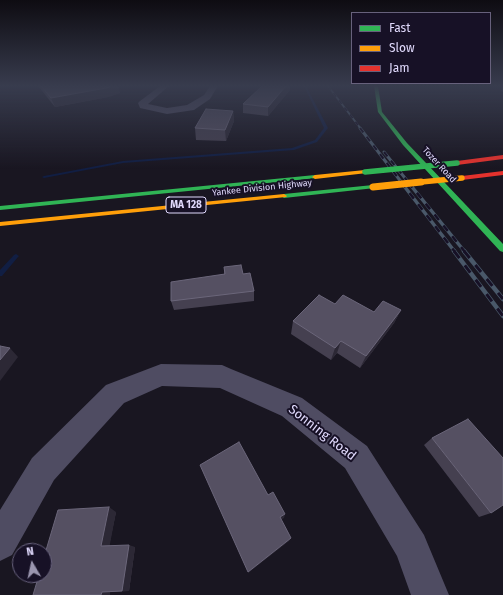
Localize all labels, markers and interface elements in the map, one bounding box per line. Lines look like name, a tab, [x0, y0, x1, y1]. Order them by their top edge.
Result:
legend	[351, 12, 491, 84]
text: Fast	[389, 21, 411, 35]
text: Slow	[389, 41, 415, 55]
text: Jam	[389, 61, 409, 75]
street label: Tozer Road	[420, 145, 458, 185]
street label: Yankee Division Highway	[212, 177, 312, 199]
road number: MA 128	[166, 197, 206, 213]
street label: Sonning Road	[285, 402, 359, 464]
north arrow	[12, 543, 52, 583]
text: N	[26, 545, 35, 559]

